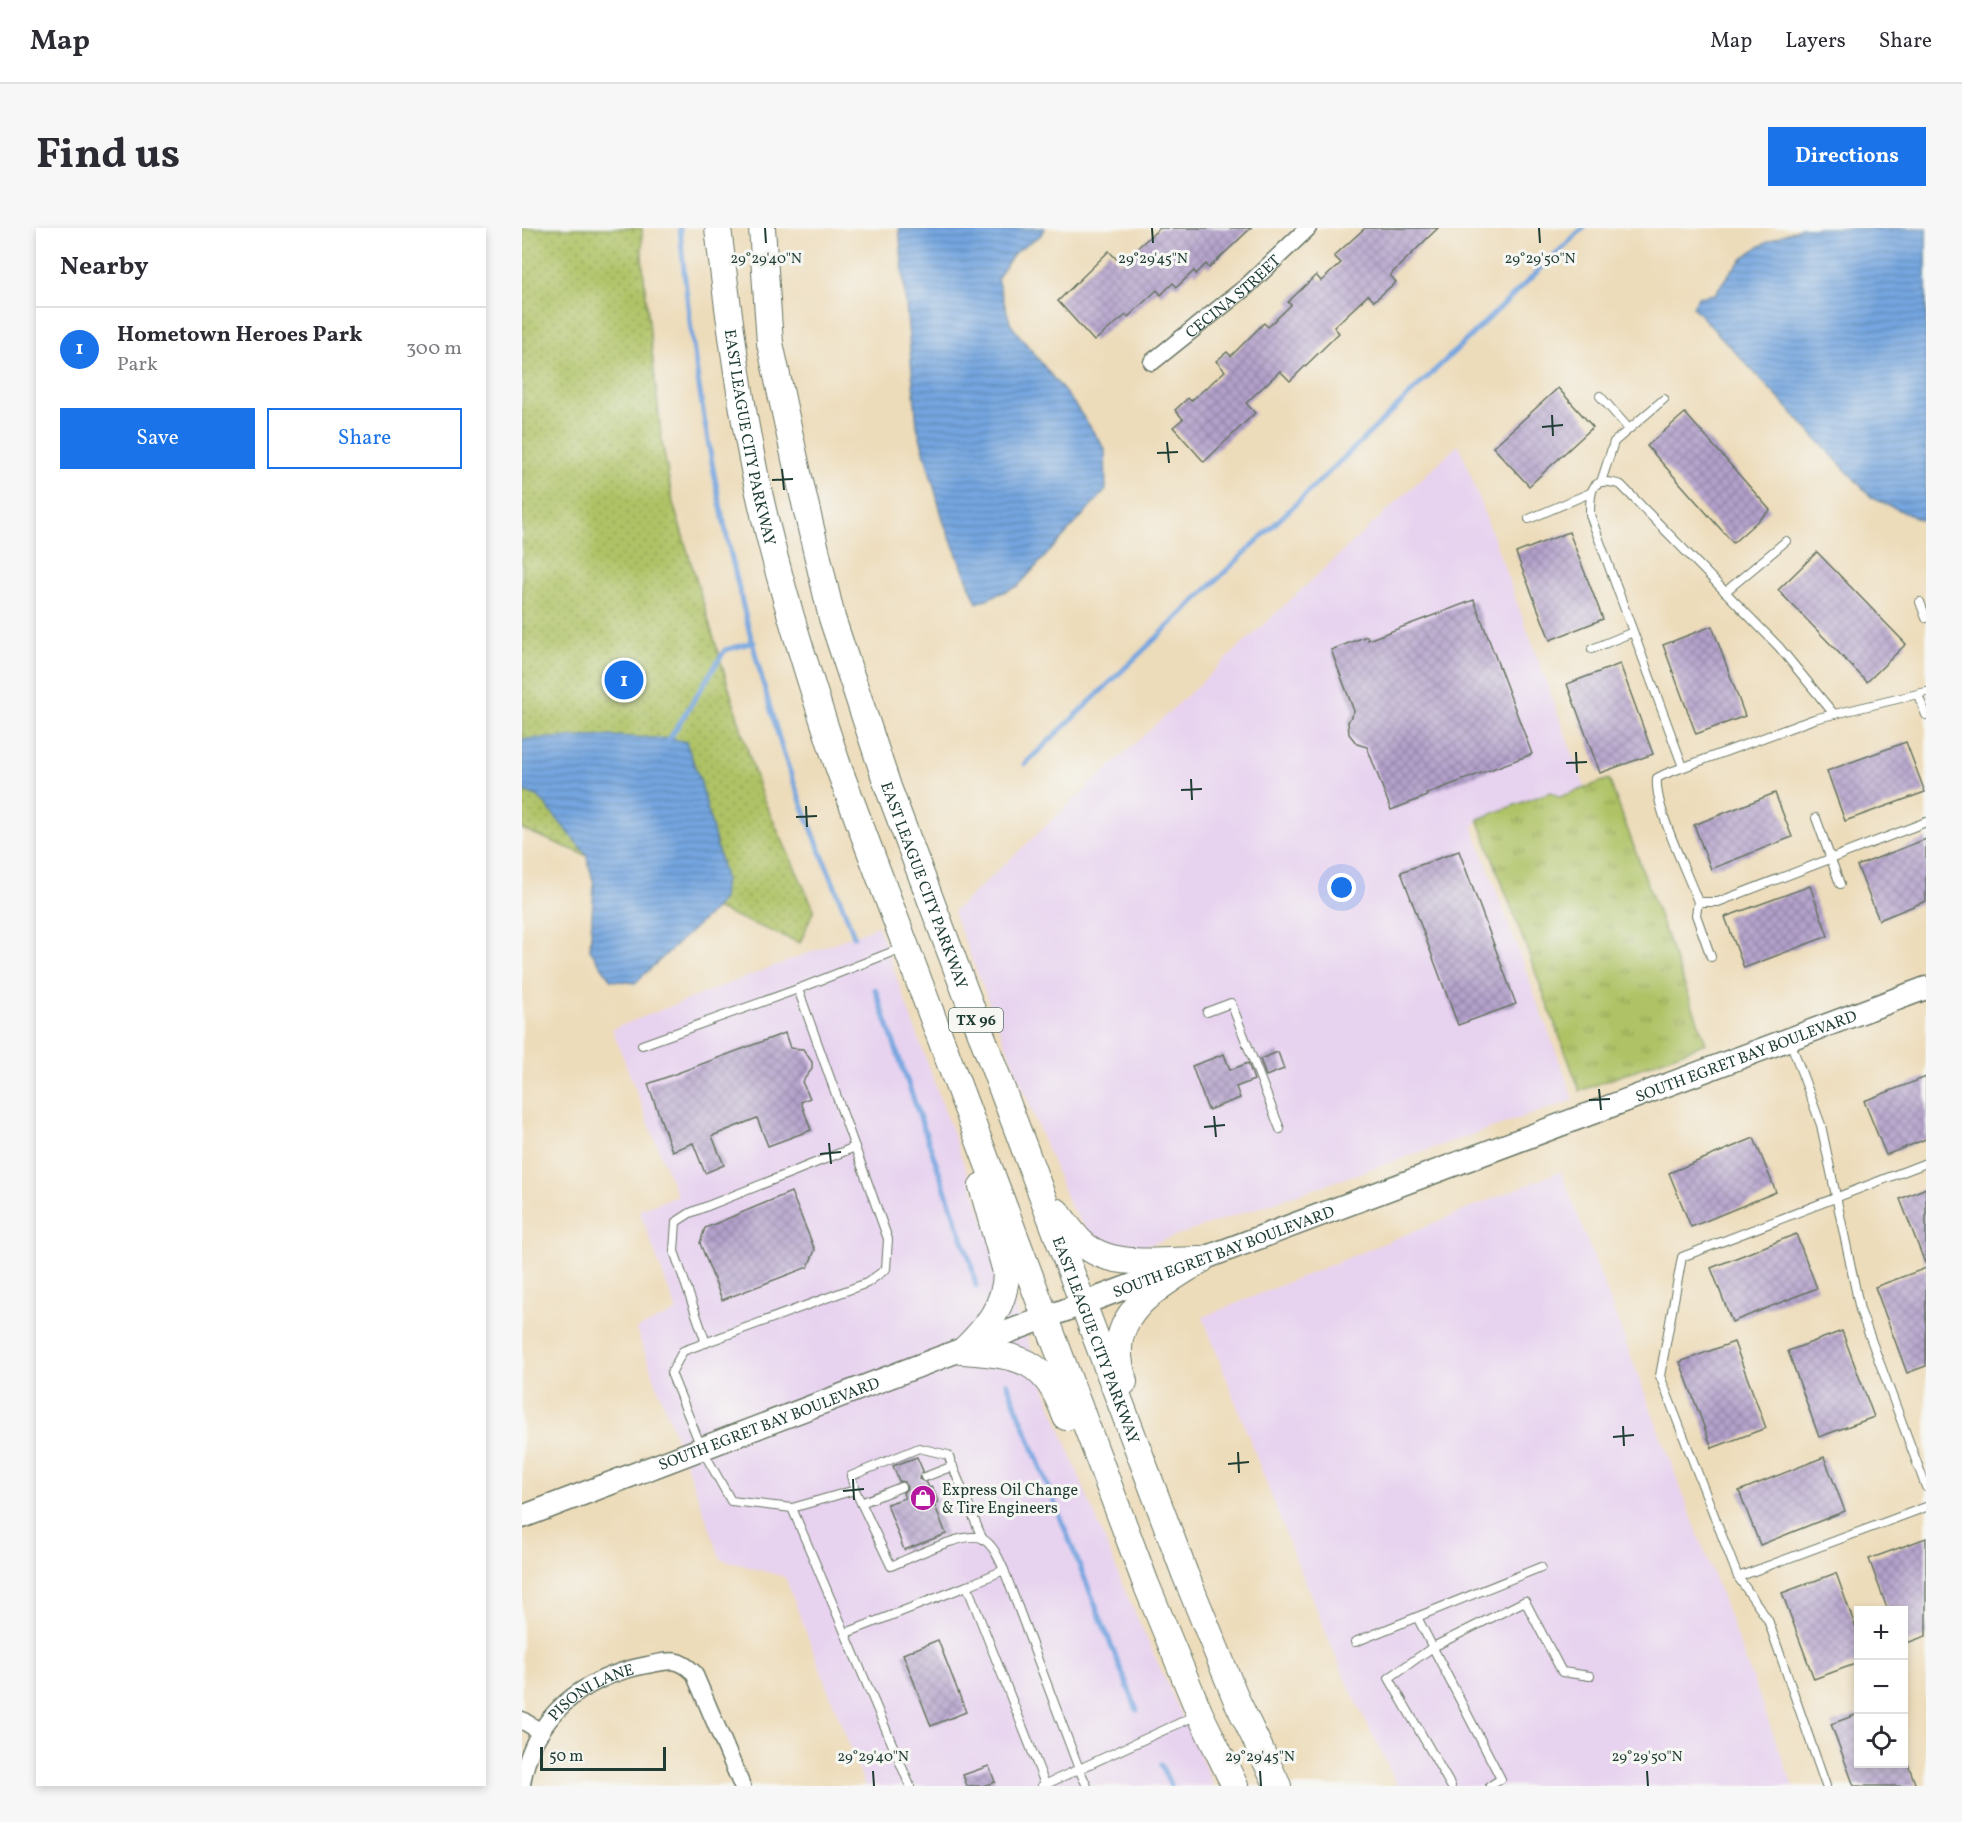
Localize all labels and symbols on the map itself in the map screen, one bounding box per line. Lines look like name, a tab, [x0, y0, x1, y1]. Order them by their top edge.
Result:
text: 29°29'40"N	[730, 249, 802, 270]
text: 29°29'45"N	[1118, 249, 1188, 270]
text: 29°29'50"N	[1504, 249, 1576, 270]
street label: CECINA STREET	[1181, 251, 1286, 344]
street label: EAST LEAGUE CITY PARKWAY	[718, 328, 780, 548]
pin: 1	[604, 658, 644, 702]
street label: EAST LEAGUE CITY PARKWAY	[874, 779, 972, 992]
your location	[1327, 873, 1356, 902]
street label: SOUTH EGRET BAY BOULEVARD	[1633, 1006, 1861, 1109]
road number: TX 96	[949, 1008, 1003, 1032]
street label: SOUTH EGRET BAY BOULEVARD	[1110, 1201, 1338, 1304]
street label: EAST LEAGUE CITY PARKWAY	[1046, 1234, 1144, 1447]
street label: SOUTH EGRET BAY BOULEVARD	[656, 1373, 883, 1477]
place label: Express Oil Change & Tire Engineers	[942, 1480, 1078, 1520]
shop icon: Express Oil Change & Tire Engineers	[908, 1483, 938, 1513]
street label: PISONI LANE	[544, 1659, 637, 1726]
scale bar	[540, 1744, 666, 1772]
text: 29°29'40"N	[837, 1747, 909, 1768]
text: 29°29'45"N	[1225, 1747, 1295, 1768]
text: 29°29'50"N	[1611, 1747, 1683, 1768]

